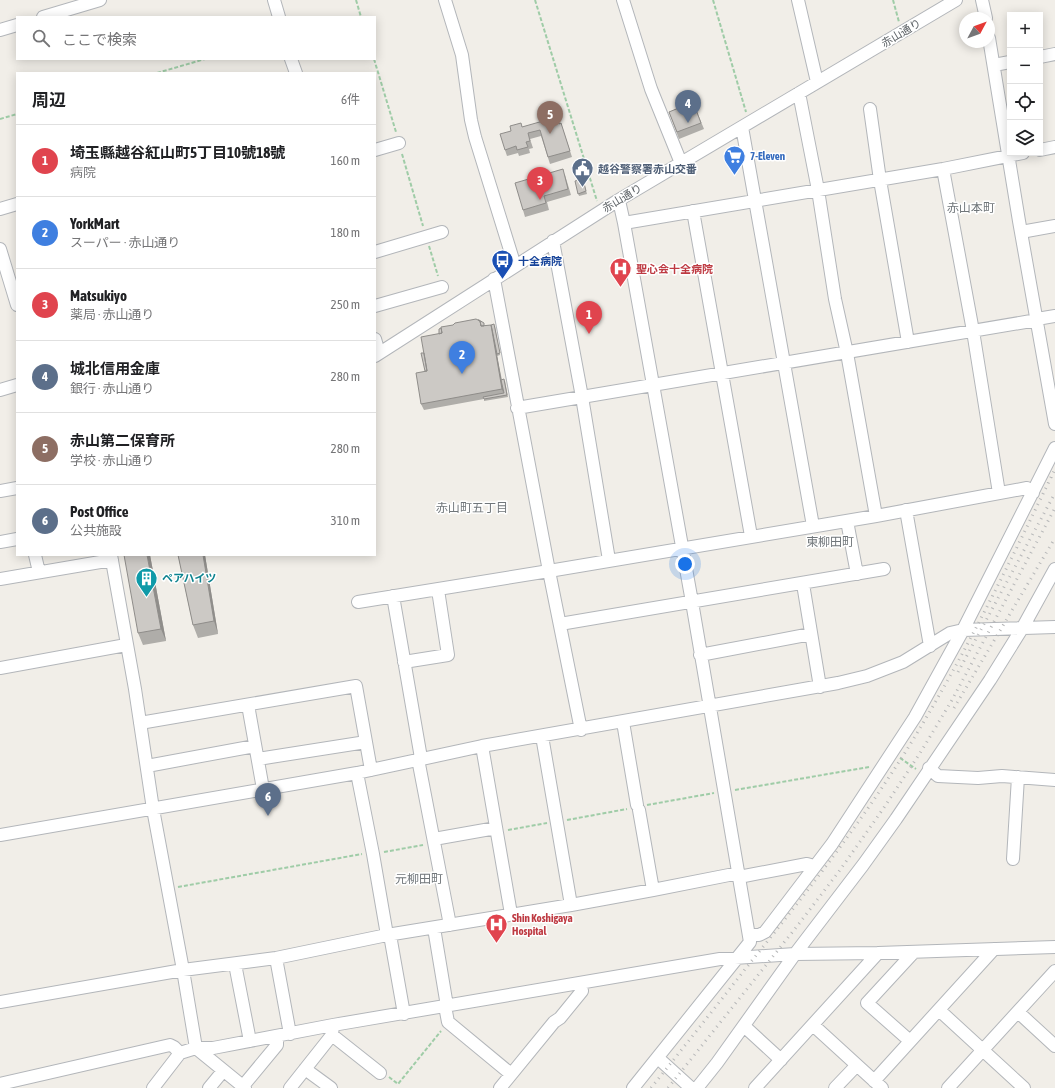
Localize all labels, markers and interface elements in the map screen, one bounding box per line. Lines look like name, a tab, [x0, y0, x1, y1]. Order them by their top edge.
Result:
north arrow	[959, 12, 995, 48]
map controls	[1007, 12, 1043, 156]
button: +	[1007, 12, 1043, 48]
search box	[16, 16, 376, 60]
street label: 赤山通り	[879, 17, 923, 49]
icon: search	[30, 27, 52, 49]
text: ここで検索	[62, 31, 137, 48]
button: −	[1007, 48, 1043, 84]
button: locate	[1007, 84, 1043, 120]
text: 周辺	[32, 90, 66, 110]
pin: 4	[675, 90, 701, 123]
text: 6件	[341, 92, 360, 107]
pin: 5	[537, 101, 563, 134]
button: layers	[1007, 120, 1043, 156]
supermarket icon: 7-Eleven	[721, 143, 747, 176]
text: 埼玉縣越谷紅山町5丁目10號18號	[70, 144, 285, 161]
place label: 7-Eleven	[750, 150, 785, 162]
text: 1	[42, 153, 48, 168]
text: 160 m	[331, 153, 360, 168]
public building icon: 越谷警察署赤山交番	[569, 156, 595, 189]
place label: 越谷警察署赤山交番	[598, 163, 697, 175]
text: 病院	[70, 165, 96, 180]
pin: 3	[527, 167, 553, 200]
street label: 赤山通り	[600, 182, 644, 214]
district label: 赤山本町	[947, 201, 995, 215]
text: YorkMart	[70, 215, 119, 232]
text: 2	[42, 225, 48, 240]
text: 180 m	[331, 225, 360, 240]
text: スーパー · 赤山通り	[70, 235, 180, 250]
bus stop icon: 十全病院	[490, 248, 516, 281]
place label: 十全病院	[518, 255, 562, 267]
hospital icon: 聖心会十全病院	[607, 256, 633, 289]
place label: 聖心会十全病院	[636, 263, 713, 275]
text: Matsukiyo	[70, 287, 127, 304]
text: 3	[42, 297, 48, 312]
text: 250 m	[331, 297, 360, 312]
pin: 1	[576, 301, 602, 334]
text: 薬局 · 赤山通り	[70, 307, 154, 322]
pin: 2	[449, 341, 475, 374]
text: 城北信用金庫	[70, 360, 160, 377]
text: 4	[42, 369, 48, 384]
text: 280 m	[331, 369, 360, 384]
text: 銀行 · 赤山通り	[70, 381, 154, 396]
text: 赤山第二保育所	[70, 432, 175, 449]
text: 5	[42, 441, 48, 456]
text: 280 m	[331, 441, 360, 456]
text: 学校 · 赤山通り	[70, 453, 154, 468]
district label: 赤山町五丁目	[436, 501, 508, 515]
text: Post Office	[70, 503, 129, 520]
text: 6	[42, 513, 48, 528]
text: 310 m	[331, 513, 360, 528]
text: 公共施設	[70, 523, 122, 538]
district label: 東柳田町	[806, 535, 854, 549]
your location	[675, 554, 695, 574]
building icon: ペアハイツ	[133, 565, 159, 598]
place label: ペアハイツ	[162, 572, 216, 584]
pin: 6	[255, 783, 281, 816]
district label: 元柳田町	[395, 872, 443, 886]
hospital icon: Shin Koshigaya Hospital	[484, 911, 510, 944]
place label: Shin Koshigaya Hospital	[512, 912, 573, 937]

